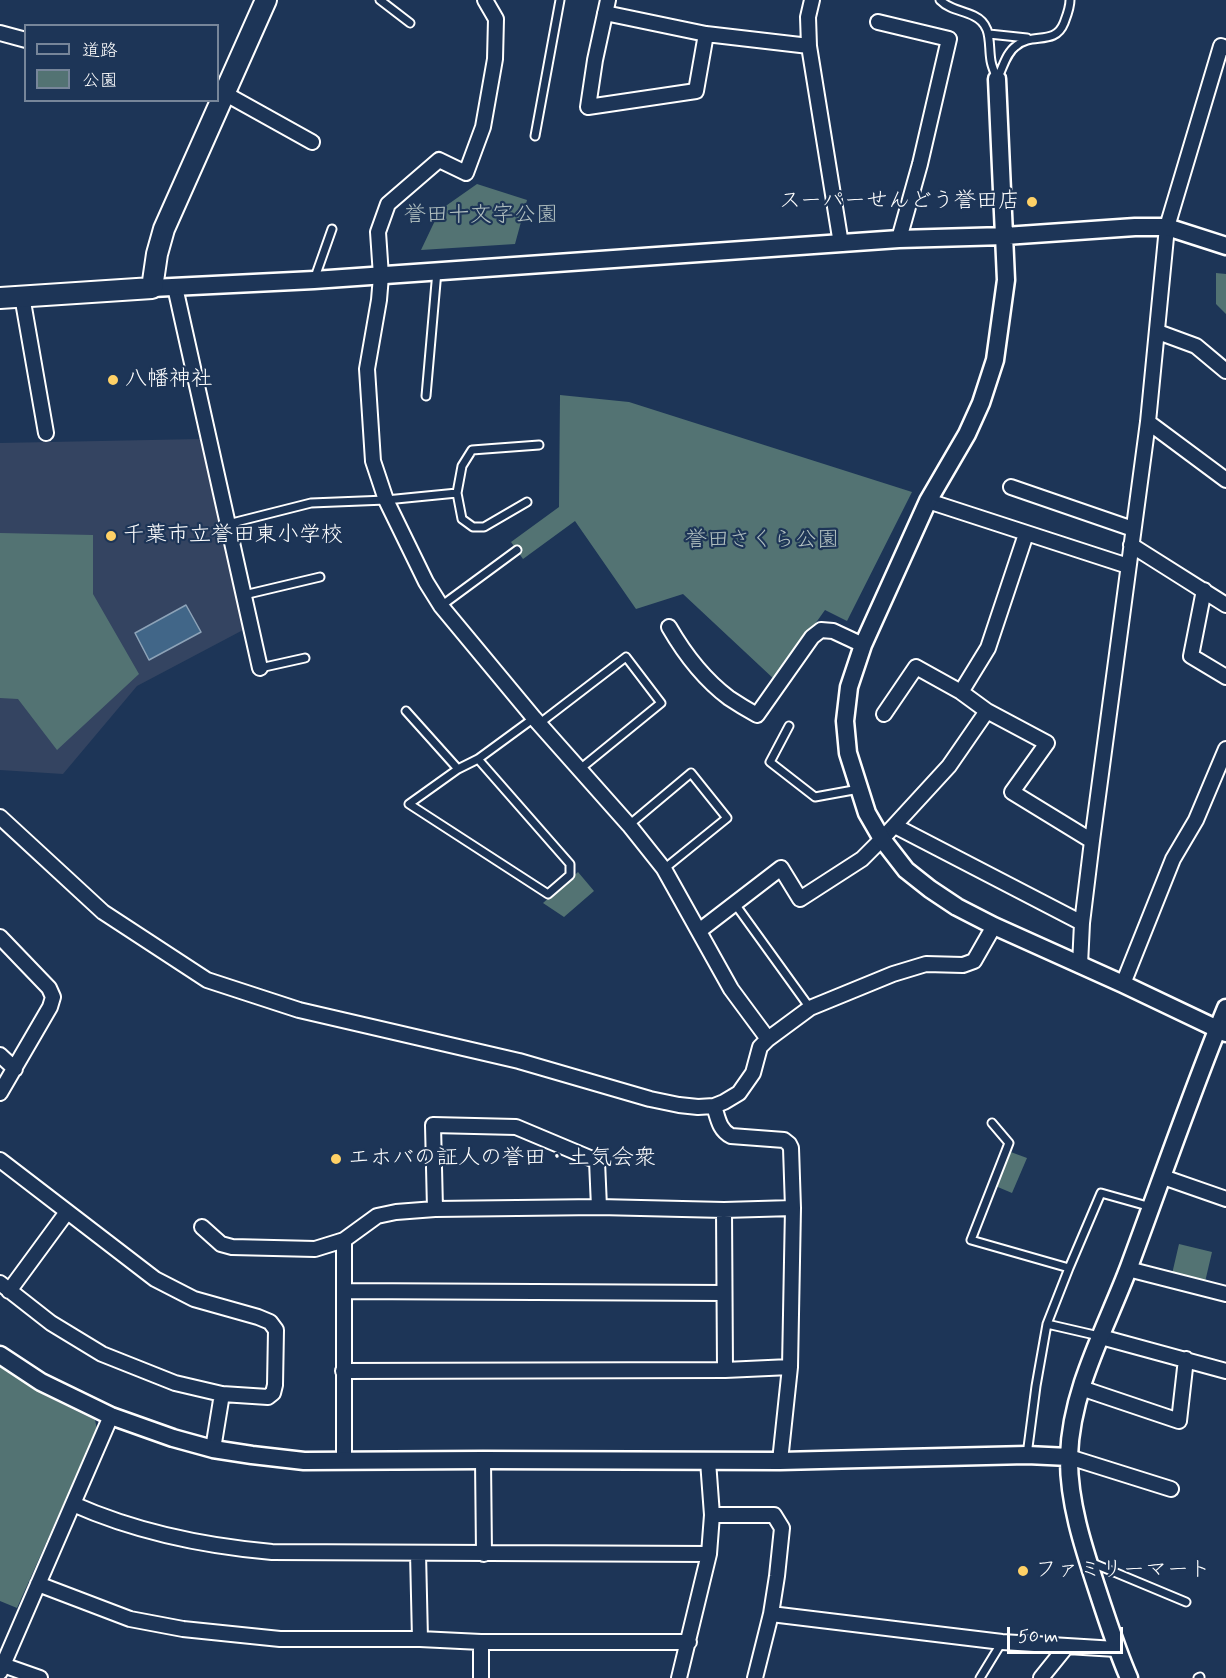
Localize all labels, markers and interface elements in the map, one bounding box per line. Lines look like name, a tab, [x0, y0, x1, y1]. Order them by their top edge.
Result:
legend	[24, 24, 219, 102]
text: 道路	[82, 39, 118, 63]
text: 公園	[82, 69, 118, 93]
place label: スーパーせんどう誉田店	[779, 189, 1020, 215]
marker: スーパーせんどう誉田店	[1025, 195, 1039, 209]
park label: 誉田十文字公園	[404, 203, 558, 229]
place label: 八幡神社	[125, 367, 213, 393]
marker: 八幡神社	[106, 373, 120, 387]
place label: 千葉市立誉田東小学校	[123, 523, 343, 549]
park label: 誉田さくら公園	[685, 528, 839, 554]
marker: 千葉市立誉田東小学校	[104, 529, 118, 543]
place label: エホバの証人の誉田・土気会衆	[348, 1146, 656, 1172]
marker: エホバの証人の誉田・土気会衆	[329, 1152, 343, 1166]
place label: ファミリーマート	[1035, 1558, 1211, 1584]
marker: ファミリーマート	[1016, 1564, 1030, 1578]
scale bar	[1010, 1615, 1126, 1653]
text: 50 m	[1018, 1625, 1058, 1649]

